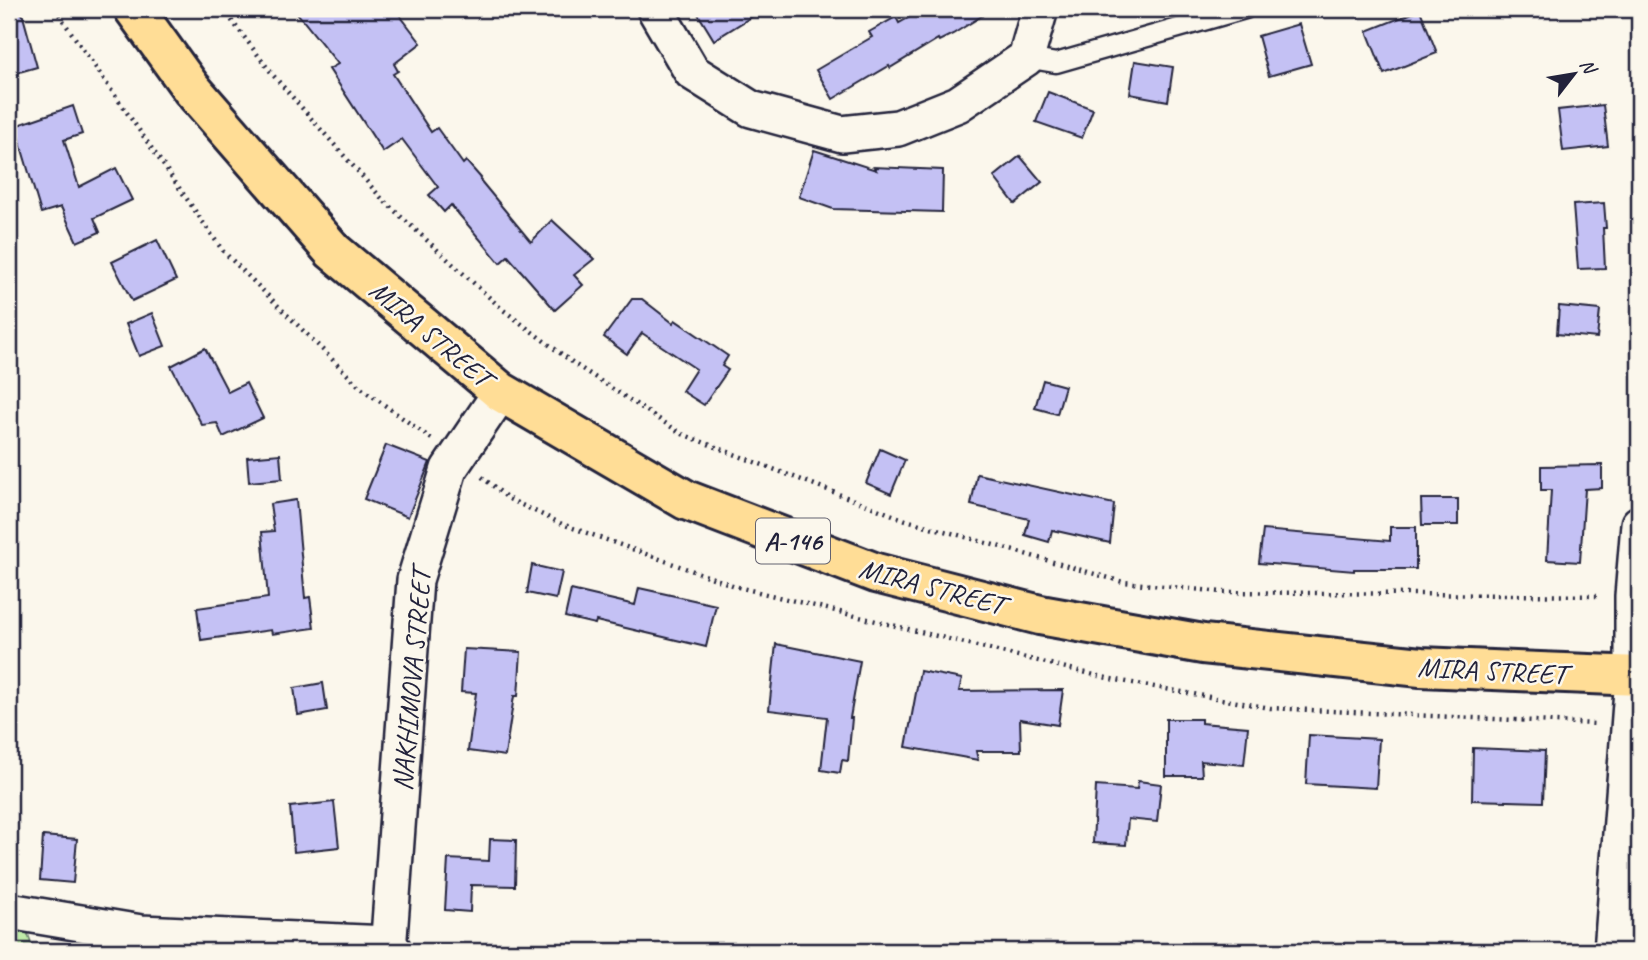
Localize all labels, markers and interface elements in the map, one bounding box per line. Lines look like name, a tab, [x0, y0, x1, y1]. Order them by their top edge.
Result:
north arrow	[1540, 38, 1610, 108]
text: N	[1574, 55, 1603, 80]
street label: MIRA STREET	[362, 272, 504, 399]
road number: А-146	[756, 519, 830, 564]
street label: MIRA STREET	[856, 550, 1015, 624]
street label: NAKHIMOVA STREET	[384, 561, 439, 792]
street label: MIRA STREET	[1417, 649, 1574, 692]

